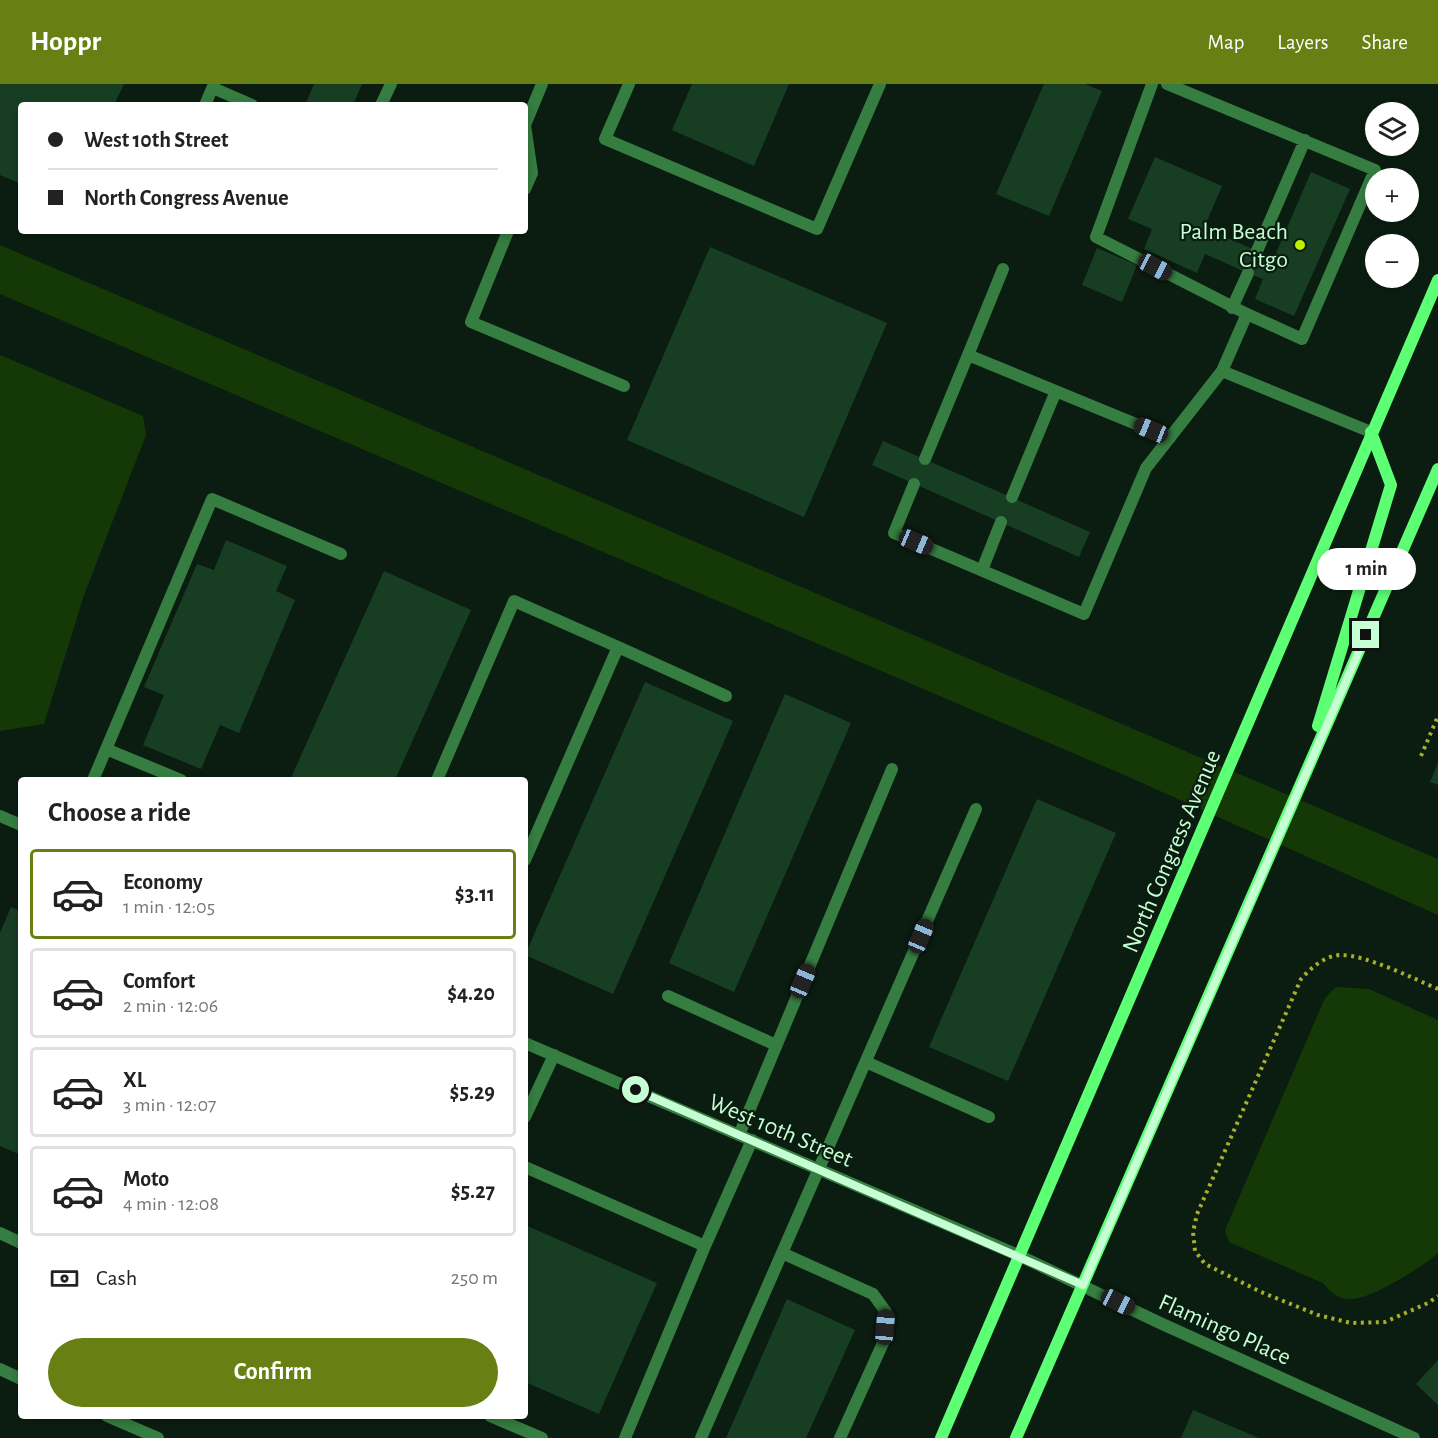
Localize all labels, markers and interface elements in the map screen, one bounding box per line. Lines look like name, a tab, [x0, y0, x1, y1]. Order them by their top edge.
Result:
text: Hoppr	[30, 28, 101, 56]
text: Map	[1208, 32, 1244, 53]
text: Layers	[1277, 32, 1328, 53]
text: Share	[1361, 32, 1408, 53]
map controls	[1365, 102, 1419, 288]
button: layers	[1365, 102, 1419, 156]
text: West 10th Street	[84, 129, 229, 151]
button: +	[1365, 168, 1419, 222]
text: North Congress Avenue	[84, 187, 289, 209]
place label: Palm Beach Citgo	[1179, 220, 1288, 272]
button: −	[1365, 234, 1419, 288]
marker: Palm Beach Citgo	[1293, 238, 1307, 252]
car	[1135, 251, 1175, 283]
car	[1131, 415, 1171, 445]
car	[896, 527, 936, 557]
callout: 1 min	[1316, 548, 1416, 590]
text: 1 min	[1345, 559, 1388, 579]
route end	[1352, 621, 1379, 648]
street label: North Congress Avenue	[1118, 747, 1225, 956]
text: Choose a ride	[48, 799, 191, 826]
icon: car	[51, 867, 105, 921]
text: Economy	[123, 871, 203, 893]
text: $3.11	[455, 883, 495, 905]
text: 1 min · 12:05	[123, 897, 215, 917]
car	[906, 916, 936, 956]
car	[788, 961, 818, 1001]
icon: car	[51, 966, 105, 1020]
text: Comfort	[123, 970, 195, 992]
text: $4.20	[447, 982, 495, 1004]
text: 2 min · 12:06	[123, 996, 218, 1016]
icon: car	[51, 1065, 105, 1119]
text: XL	[123, 1069, 146, 1091]
route start	[622, 1076, 649, 1103]
text: $5.29	[450, 1081, 495, 1103]
street label: West 10th Street	[705, 1090, 856, 1172]
text: 3 min · 12:07	[123, 1095, 216, 1115]
icon: car	[51, 1164, 105, 1218]
text: Moto	[123, 1168, 169, 1190]
text: $5.27	[451, 1180, 495, 1202]
text: 4 min · 12:08	[123, 1194, 219, 1214]
icon: cash	[48, 1262, 81, 1295]
text: Cash	[96, 1267, 137, 1289]
text: 250 m	[451, 1268, 498, 1288]
car	[1098, 1286, 1138, 1318]
street label: Flamingo Place	[1155, 1290, 1294, 1370]
car	[874, 1308, 896, 1346]
button: Confirm	[48, 1338, 498, 1407]

